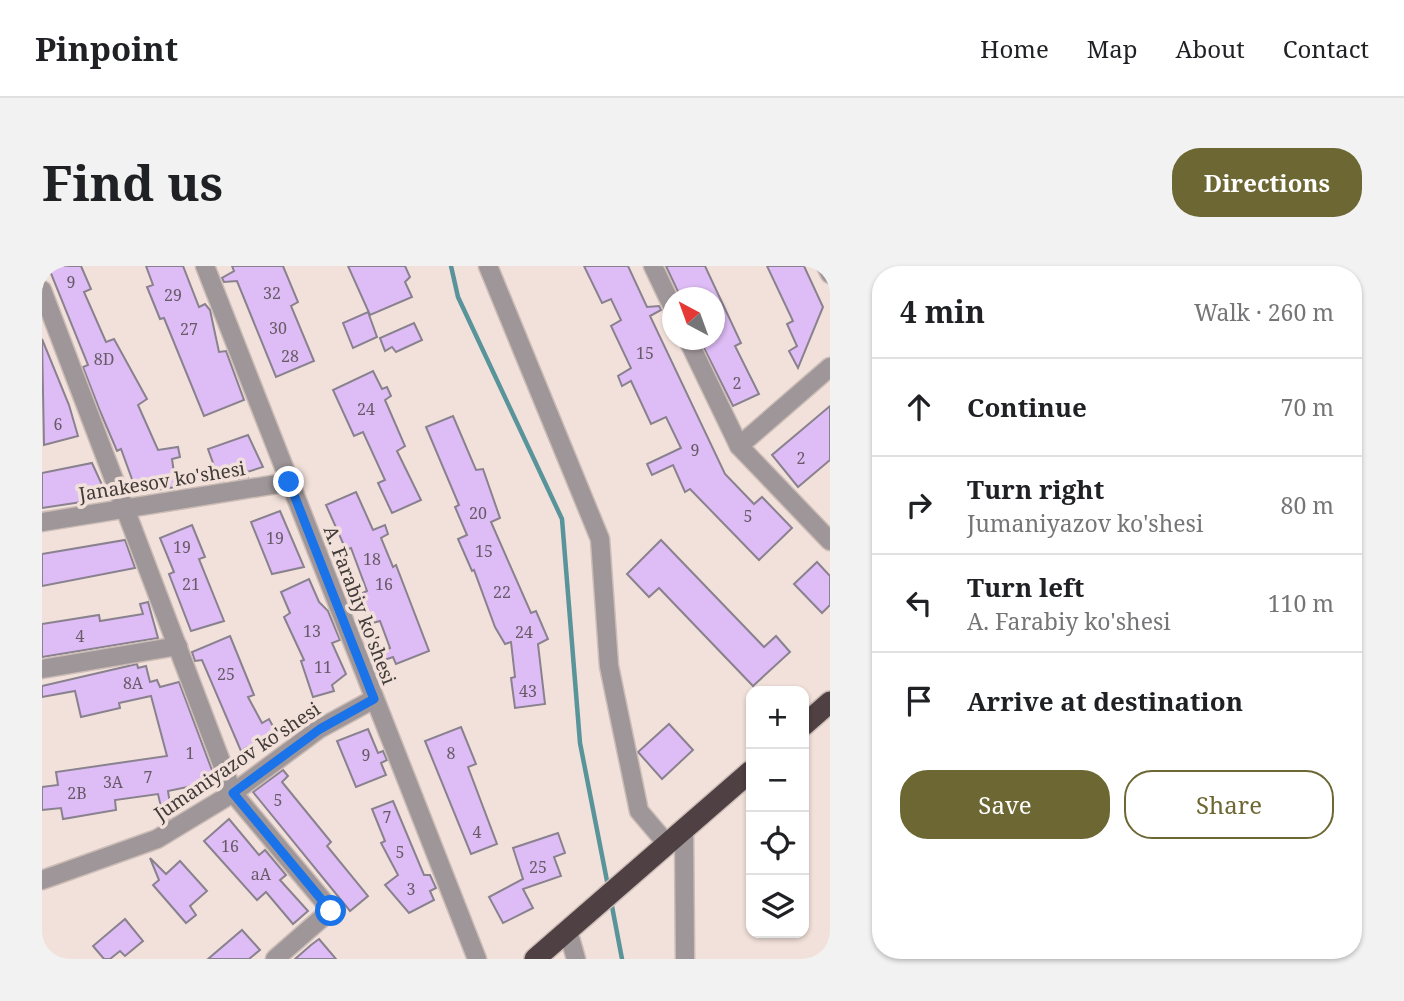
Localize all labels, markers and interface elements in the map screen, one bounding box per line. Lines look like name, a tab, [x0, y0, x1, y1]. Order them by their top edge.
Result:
text: Pinpoint	[35, 26, 178, 71]
text: Home	[980, 32, 1049, 65]
text: Map	[1087, 32, 1138, 65]
text: About	[1176, 32, 1245, 65]
text: Contact	[1283, 32, 1369, 65]
button: Directions	[1172, 148, 1362, 217]
text: Find us	[42, 149, 223, 215]
house number: 9	[67, 271, 75, 293]
house number: 32	[263, 282, 281, 304]
house number: 29	[164, 284, 182, 306]
north arrow	[662, 287, 725, 350]
text: 4 min	[900, 291, 985, 332]
text: Walk · 260 m	[1194, 296, 1334, 328]
house number: 30	[269, 317, 287, 339]
house number: 27	[180, 318, 198, 340]
house number: 15	[636, 342, 654, 364]
house number: 28	[281, 345, 299, 367]
house number: 8D	[94, 348, 114, 370]
house number: 2	[733, 372, 741, 394]
icon: ahead	[900, 388, 938, 426]
text: Continue	[967, 389, 1087, 425]
text: 70 m	[1281, 391, 1334, 423]
house number: 24	[357, 398, 375, 420]
house number: 6	[54, 413, 63, 435]
house number: 9	[691, 439, 699, 461]
house number: 2	[797, 447, 805, 469]
street label: Janakesov ko'shesi	[76, 455, 247, 507]
route end	[273, 466, 304, 497]
text: Turn right	[967, 471, 1104, 507]
icon: right	[900, 486, 938, 524]
text: 80 m	[1281, 489, 1334, 521]
house number: 20	[469, 502, 487, 524]
house number: 5	[744, 505, 752, 527]
text: Jumaniyazov ko'shesi	[967, 507, 1203, 539]
street label: A. Farabiy ko'shesi	[318, 522, 402, 688]
house number: 19	[266, 527, 284, 549]
house number: 19	[173, 536, 191, 558]
house number: 15	[475, 540, 493, 562]
house number: 18	[363, 548, 381, 570]
text: Turn left	[967, 569, 1084, 605]
house number: 21	[182, 573, 200, 595]
house number: 16	[375, 573, 393, 595]
house number: 22	[493, 581, 511, 603]
icon: left	[900, 584, 938, 622]
text: 110 m	[1268, 587, 1334, 619]
text: A. Farabiy ko'shesi	[967, 605, 1171, 637]
house number: 13	[303, 620, 321, 642]
house number: 24	[515, 621, 533, 643]
house number: 4	[76, 625, 85, 647]
house number: 11	[314, 656, 332, 678]
house number: 25	[217, 663, 235, 685]
house number: 8A	[123, 672, 144, 694]
house number: 43	[519, 680, 537, 702]
icon: arrive	[900, 682, 938, 720]
text: Arrive at destination	[967, 683, 1243, 719]
map controls	[746, 686, 809, 938]
button: +	[746, 686, 809, 749]
street label: Jumaniyazov ko'shesi	[148, 696, 325, 827]
house number: 1	[186, 742, 194, 764]
house number: 8	[447, 742, 456, 764]
house number: 9	[362, 744, 370, 766]
button: −	[746, 749, 809, 812]
house number: 7	[144, 766, 153, 788]
button: Save	[900, 770, 1110, 839]
button: Share	[1124, 770, 1334, 839]
house number: 3A	[103, 771, 124, 793]
house number: 2B	[67, 782, 87, 804]
house number: 5	[274, 789, 282, 811]
house number: 7	[383, 806, 392, 828]
button: locate	[746, 812, 809, 875]
house number: 4	[473, 821, 482, 843]
house number: 16	[221, 835, 239, 857]
house number: 5	[396, 841, 404, 863]
house number: 25	[529, 856, 547, 878]
house number: aA	[251, 863, 272, 885]
button: layers	[746, 875, 809, 938]
house number: 3	[407, 878, 416, 900]
route start	[315, 895, 346, 926]

